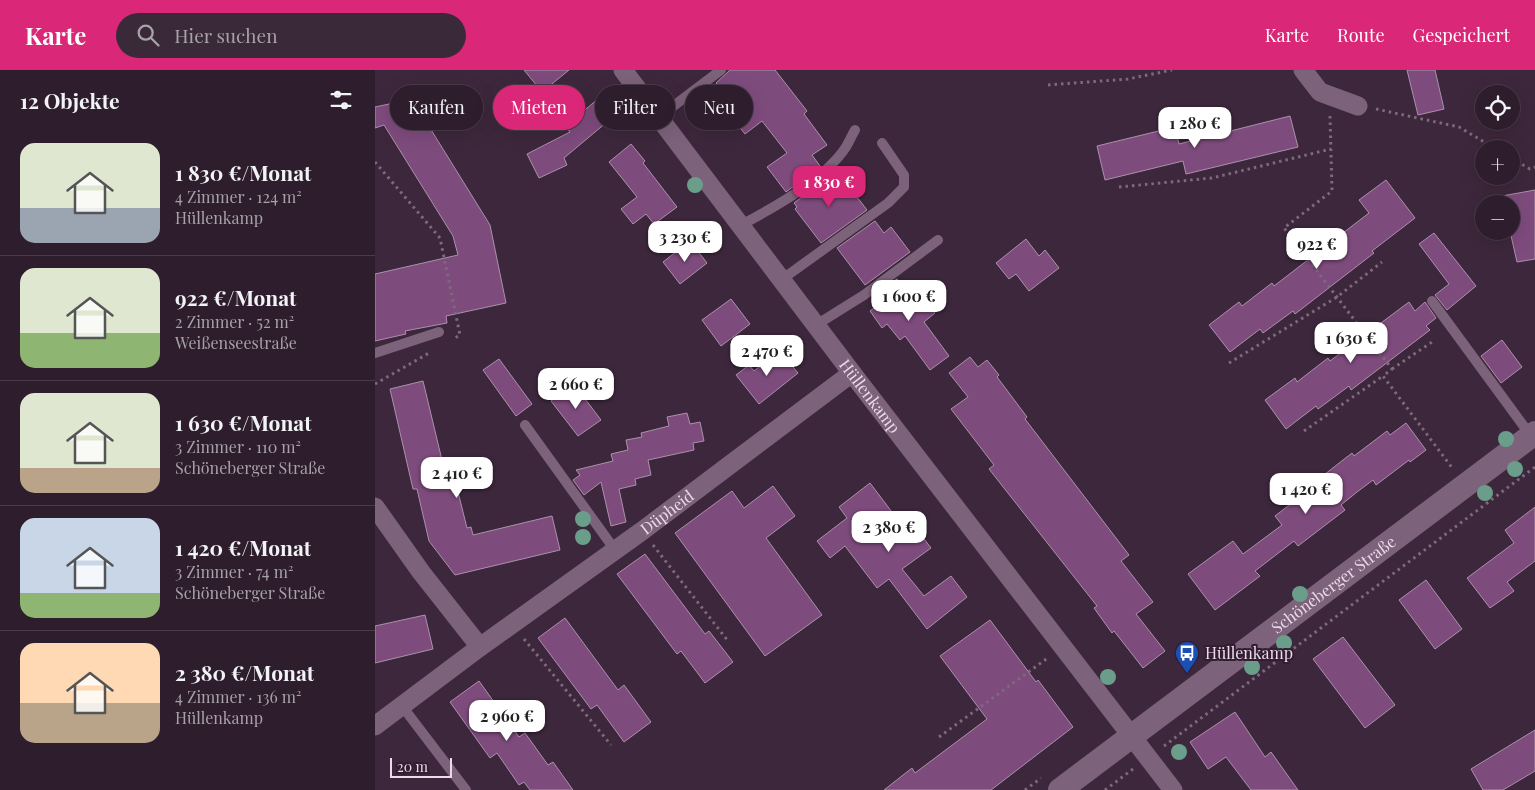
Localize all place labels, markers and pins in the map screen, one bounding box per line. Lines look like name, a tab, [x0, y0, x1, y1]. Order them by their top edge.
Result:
pin: 1 280 €	[1149, 106, 1241, 149]
pin: 1 830 €	[783, 166, 875, 208]
pin: 3 230 €	[639, 220, 731, 263]
pin: 922 €	[1282, 228, 1352, 270]
pin: 1 600 €	[863, 280, 955, 322]
pin: 1 630 €	[1305, 322, 1397, 364]
pin: 2 470 €	[721, 334, 813, 377]
pin: 2 660 €	[530, 368, 622, 410]
pin: 2 410 €	[411, 456, 503, 499]
pin: 1 420 €	[1260, 472, 1352, 515]
pin: 2 380 €	[843, 510, 935, 553]
bus stop icon: Hüllenkamp	[1174, 640, 1200, 674]
place label: Hüllenkamp	[1205, 642, 1293, 663]
pin: 2 960 €	[461, 700, 553, 742]

